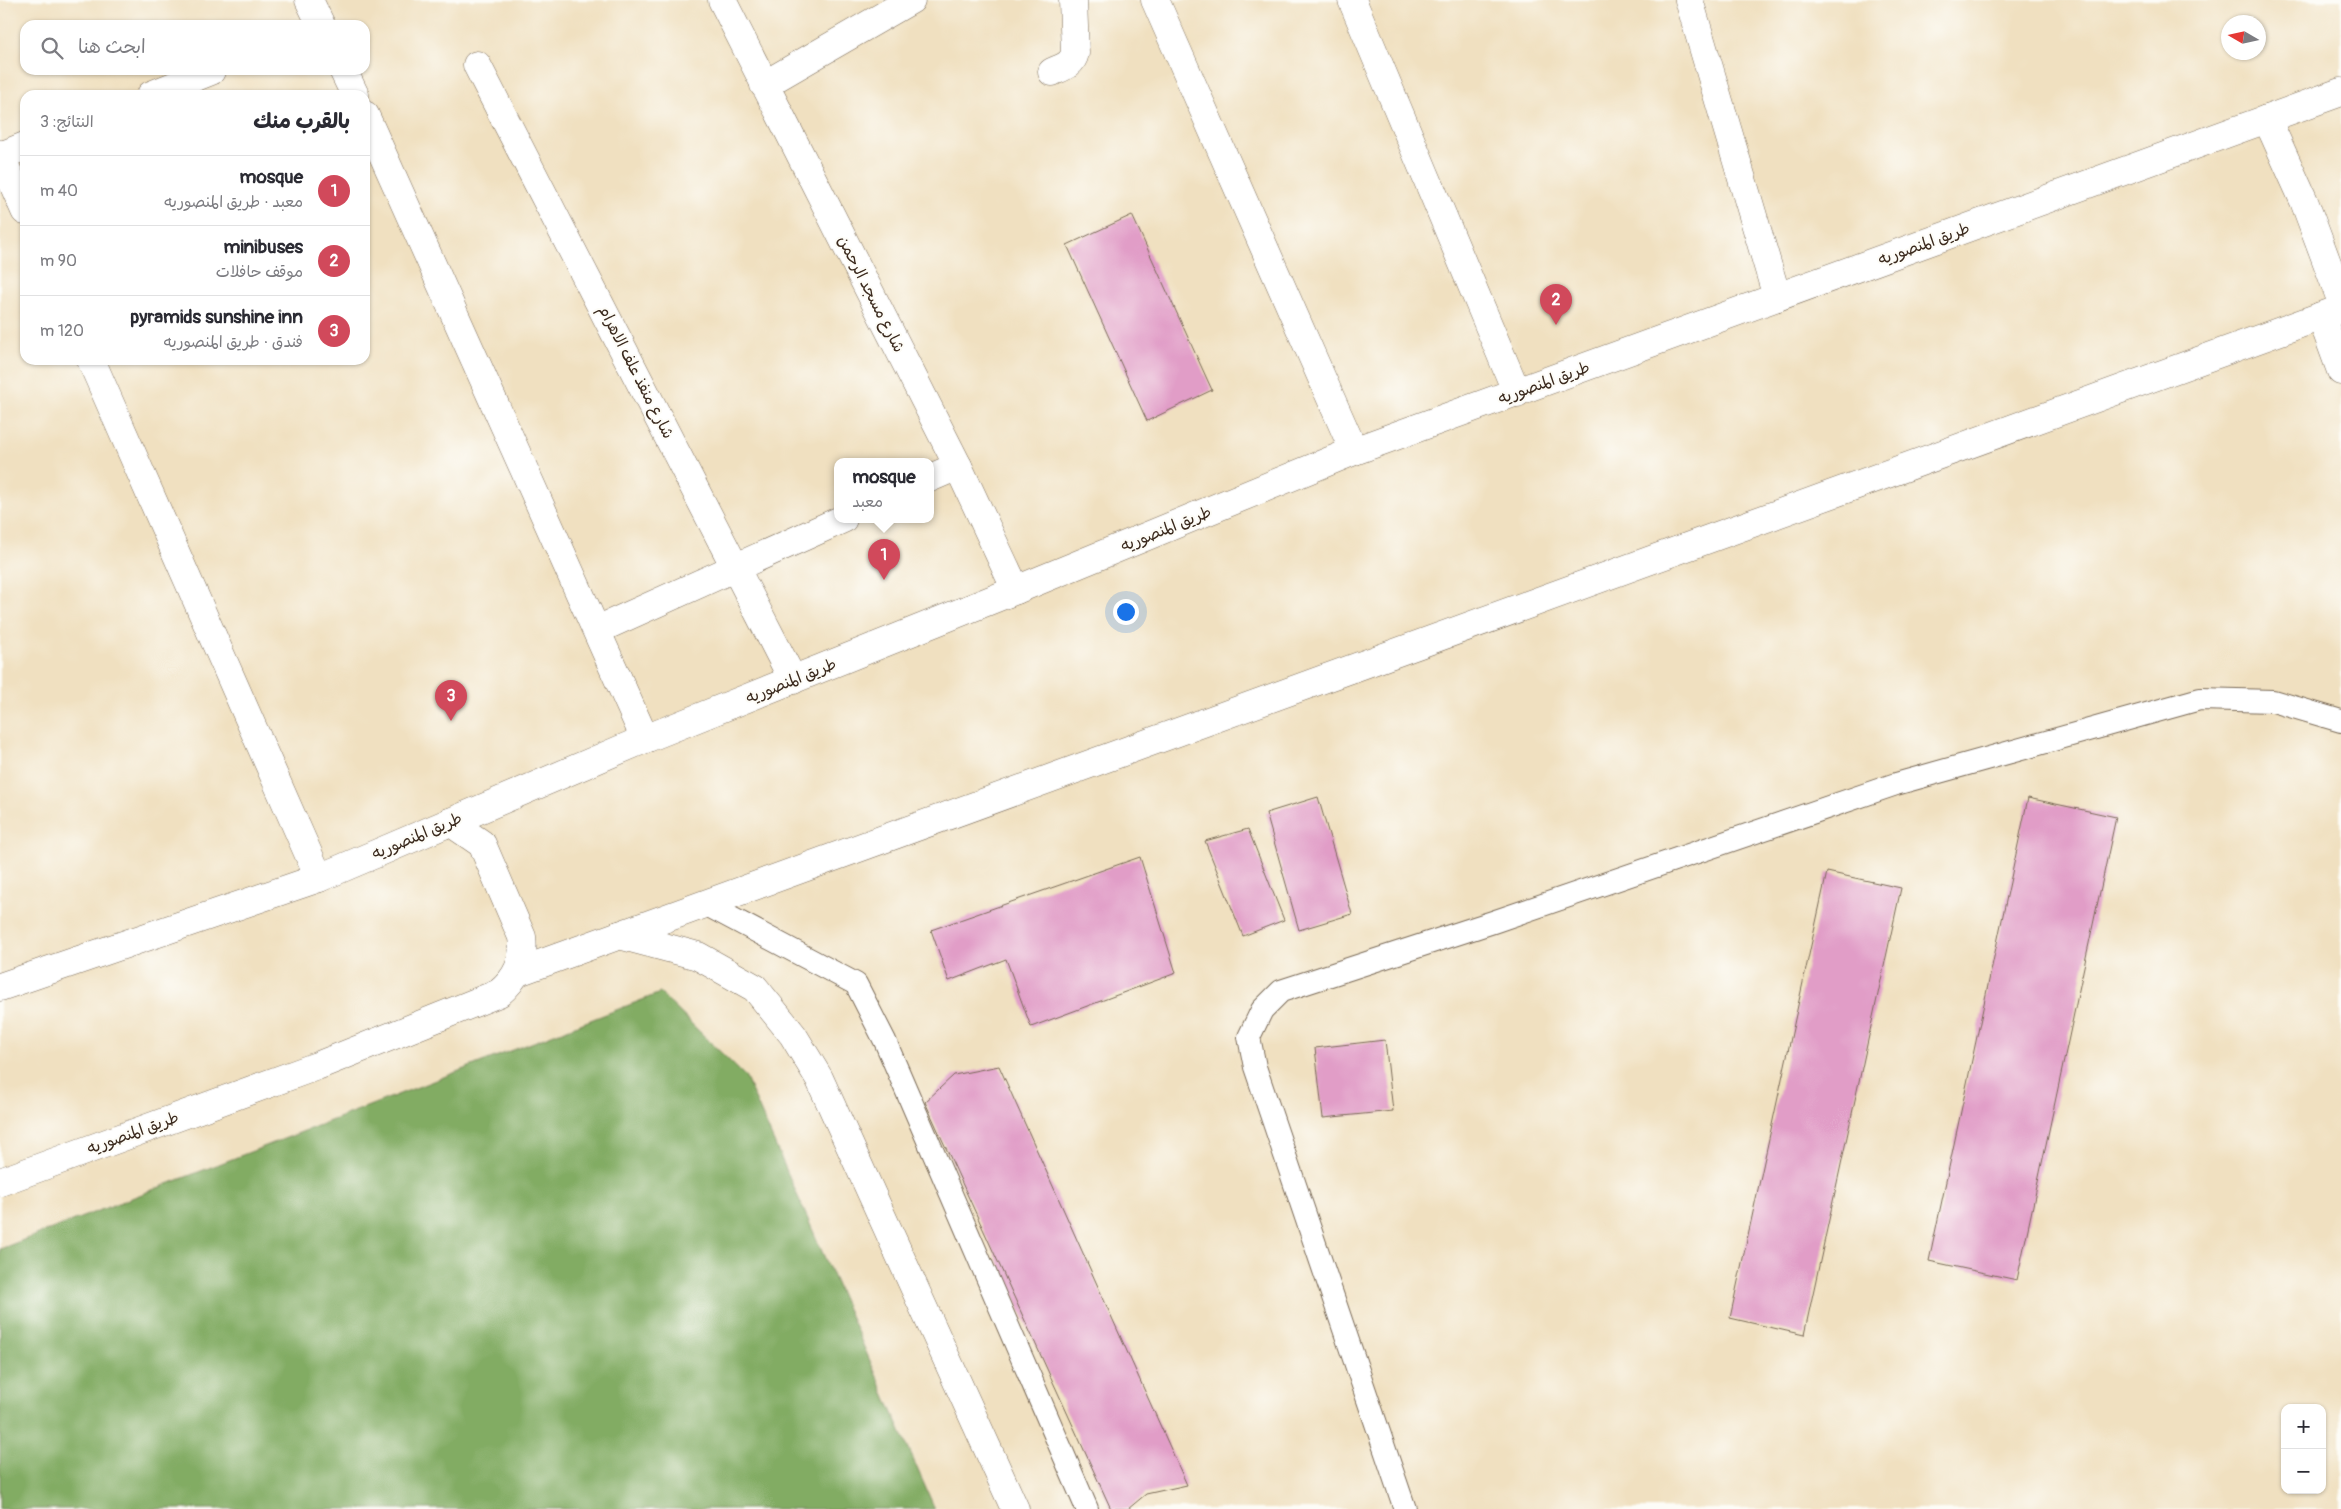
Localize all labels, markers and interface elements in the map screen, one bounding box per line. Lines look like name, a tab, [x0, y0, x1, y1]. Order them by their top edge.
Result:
north arrow	[2221, 15, 2266, 60]
search box	[20, 20, 370, 75]
icon: search	[38, 34, 66, 62]
text: ابحث هنا	[78, 35, 146, 59]
text: بالقرب منك	[253, 108, 350, 135]
text: النتائج: 3	[40, 112, 94, 132]
text: mosque	[240, 165, 303, 189]
text: 40 m	[40, 181, 78, 201]
text: 1	[331, 181, 337, 201]
text: معبد · طريق المنصوريه	[164, 192, 303, 212]
street label: طريق المنصوريه	[1875, 218, 1973, 270]
street label: شارع مسجد الرحمن	[832, 232, 909, 356]
text: minibuses	[224, 235, 303, 259]
text: 90 m	[40, 251, 77, 271]
text: 2	[330, 251, 338, 271]
text: موقف حافلات	[216, 262, 303, 282]
pin: 2	[1540, 284, 1572, 325]
street label: شارع منفذ علف الاهرام	[592, 302, 678, 443]
text: pyramids sunshine inn	[130, 305, 303, 329]
text: 120 m	[40, 321, 84, 341]
text: 3	[330, 321, 338, 341]
text: فندق · طريق المنصوريه	[164, 332, 303, 352]
street label: طريق المنصوريه	[1495, 357, 1593, 409]
popup	[834, 458, 934, 523]
text: mosque	[852, 465, 916, 489]
text: معبد	[852, 492, 883, 512]
street label: طريق المنصوريه	[1118, 502, 1214, 556]
pin: 1	[868, 539, 900, 580]
your location	[1113, 599, 1139, 625]
street label: طريق المنصوريه	[743, 654, 839, 708]
pin: 3	[435, 680, 467, 721]
street label: طريق المنصوريه	[369, 808, 465, 864]
street label: طريق المنصوريه	[84, 1107, 182, 1159]
map controls	[2281, 1404, 2326, 1494]
button: +	[2281, 1404, 2326, 1449]
button: −	[2281, 1449, 2326, 1494]

